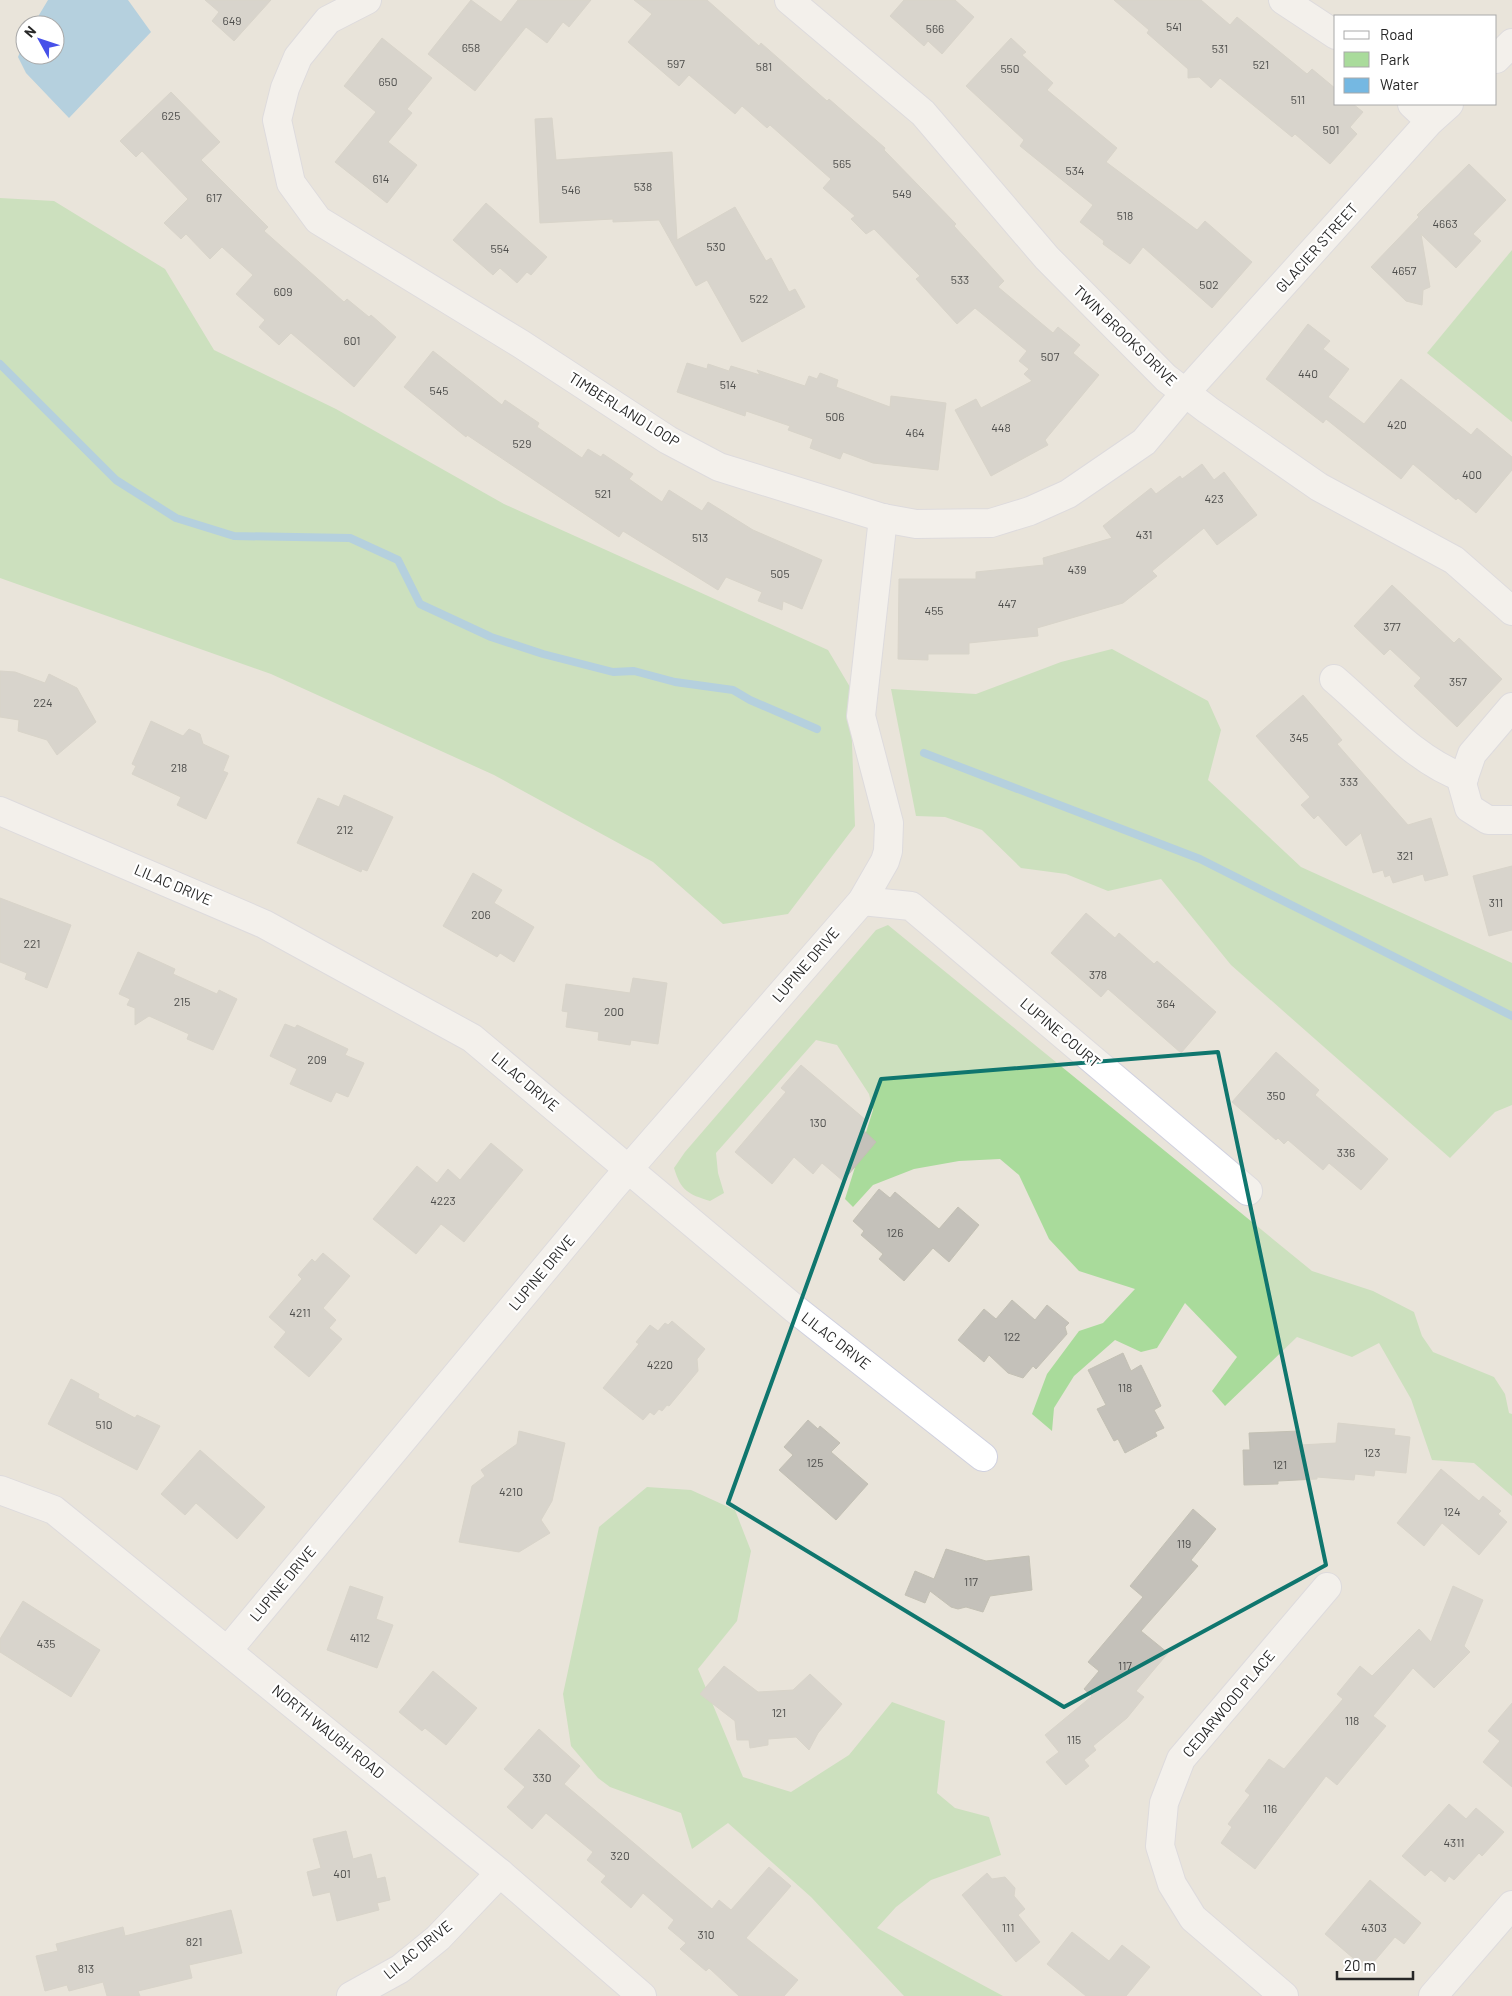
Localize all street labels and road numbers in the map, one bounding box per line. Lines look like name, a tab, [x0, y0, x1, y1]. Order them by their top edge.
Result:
street label: GLACIER STREET	[1271, 199, 1361, 296]
street label: TWIN BROOKS DRIVE	[1070, 281, 1181, 389]
street label: TIMBERLAND LOOP	[566, 368, 683, 451]
street label: LILAC DRIVE	[132, 860, 215, 909]
street label: LUPINE DRIVE	[768, 923, 843, 1005]
street label: LUPINE COURT	[1017, 994, 1104, 1071]
street label: LILAC DRIVE	[488, 1048, 563, 1115]
street label: LUPINE DRIVE	[504, 1231, 578, 1314]
street label: LILAC DRIVE	[799, 1308, 875, 1373]
street label: LUPINE DRIVE	[245, 1542, 319, 1625]
street label: CEDARWOOD PLACE	[1178, 1646, 1278, 1761]
street label: NORTH WAUGH ROAD	[269, 1680, 388, 1782]
street label: LILAC DRIVE	[380, 1916, 455, 1982]

